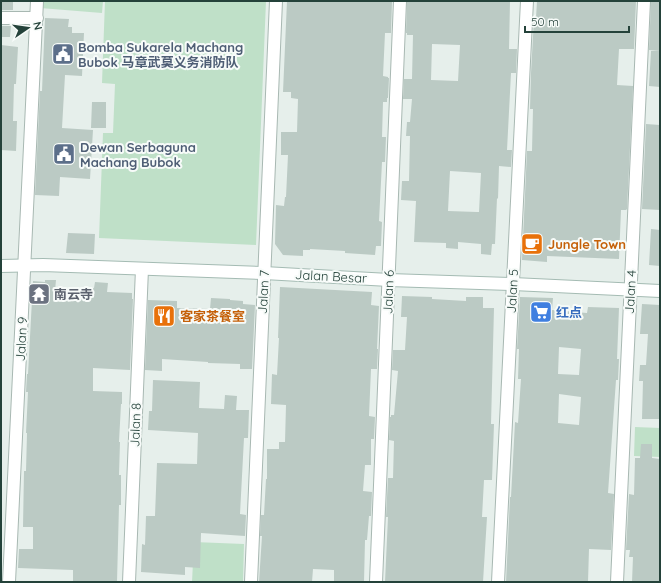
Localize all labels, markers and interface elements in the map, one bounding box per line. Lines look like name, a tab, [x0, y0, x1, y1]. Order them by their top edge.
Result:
north arrow	[8, 8, 48, 48]
scale bar	[525, 8, 629, 34]
text: 50 m	[531, 14, 559, 29]
text: N	[30, 20, 45, 31]
place label: Bomba Sukarela Machang Bubok 马章武莫义务消防队	[78, 39, 243, 70]
public building icon: Bomba Sukarela Machang Bubok 马章武莫义务消防队	[50, 41, 76, 67]
place label: Dewan Serbaguna Machang Bubok	[80, 139, 196, 170]
public building icon: Dewan Serbaguna Machang Bubok	[51, 141, 77, 167]
cafe icon: Jungle Town	[519, 231, 545, 257]
place label: Jungle Town	[548, 236, 626, 252]
street label: Jalan Besar	[295, 266, 367, 286]
street label: Jalan 5	[503, 268, 521, 314]
street label: Jalan 7	[254, 269, 272, 314]
street label: Jalan 4	[621, 269, 639, 314]
street label: Jalan 6	[379, 270, 397, 314]
temple icon: 南云寺	[26, 281, 52, 307]
place label: 南云寺	[54, 286, 93, 302]
supermarket icon: 红点	[528, 299, 554, 325]
restaurant icon: 客家茶餐室	[151, 303, 177, 329]
place label: 红点	[556, 304, 582, 320]
place label: 客家茶餐室	[180, 308, 245, 324]
street label: Jalan 9	[12, 316, 30, 362]
street label: Jalan 8	[126, 403, 144, 447]

